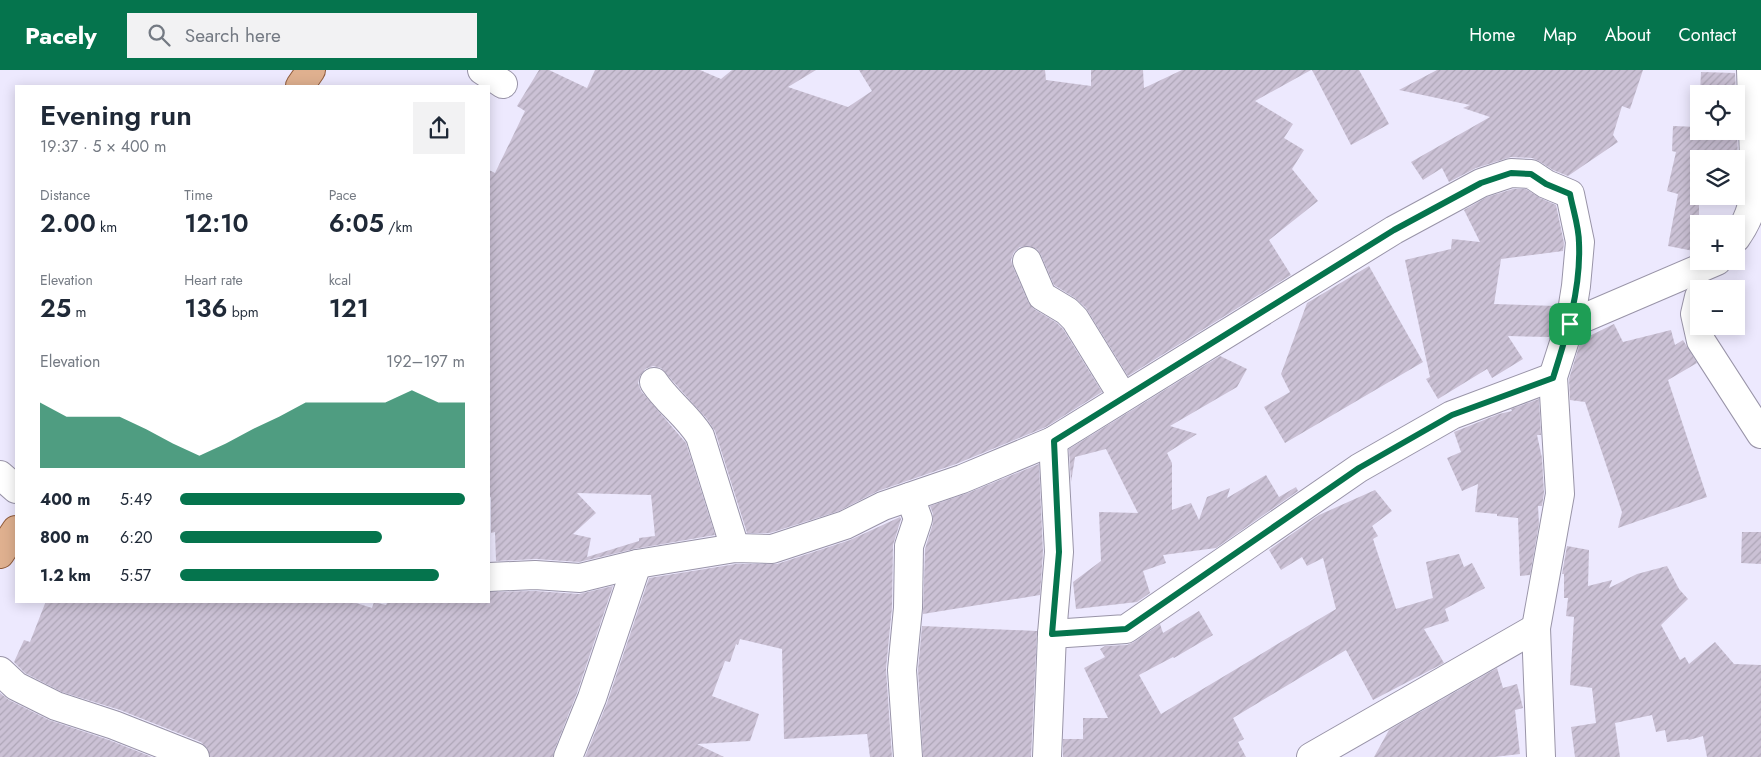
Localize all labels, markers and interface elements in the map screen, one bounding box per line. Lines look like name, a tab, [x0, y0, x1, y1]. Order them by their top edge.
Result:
search box	[127, 13, 477, 58]
text: Pacely	[25, 18, 97, 53]
icon: search	[145, 21, 173, 49]
text: Search here	[185, 22, 281, 49]
text: Home	[1469, 22, 1515, 48]
text: Map	[1543, 22, 1577, 48]
text: About	[1605, 22, 1650, 48]
text: Contact	[1678, 22, 1736, 48]
map controls	[1690, 85, 1745, 335]
button: locate	[1690, 85, 1745, 140]
text: Evening run	[40, 95, 192, 136]
button: share	[413, 102, 465, 154]
text: 19:37 · 5 × 400 m	[40, 135, 166, 158]
button: layers	[1690, 150, 1745, 205]
text: Distance	[40, 185, 90, 205]
text: Time	[184, 185, 213, 205]
text: Pace	[329, 185, 357, 205]
text: 2.00	[40, 205, 96, 241]
text: 12:10	[184, 205, 249, 241]
text: 6:05	[329, 205, 384, 241]
button: +	[1690, 215, 1745, 270]
text: km	[96, 217, 117, 237]
text: /km	[384, 217, 413, 237]
text: Elevation	[40, 270, 93, 290]
text: Heart rate	[184, 270, 243, 290]
text: kcal	[329, 270, 351, 290]
button: −	[1690, 280, 1745, 335]
text: 25	[40, 290, 71, 326]
text: 136	[184, 290, 228, 326]
text: 121	[329, 290, 369, 326]
text: m	[71, 302, 86, 322]
text: bpm	[228, 302, 259, 322]
pin	[1549, 303, 1591, 345]
icon: arrive	[1556, 310, 1584, 338]
text: Elevation	[40, 350, 100, 373]
text: 192–197 m	[386, 350, 465, 373]
text: 400 m	[40, 488, 90, 511]
text: 5:49	[120, 488, 152, 511]
text: 800 m	[40, 526, 89, 549]
text: 6:20	[120, 526, 153, 549]
text: 1.2 km	[40, 564, 91, 587]
text: 5:57	[120, 564, 151, 587]

